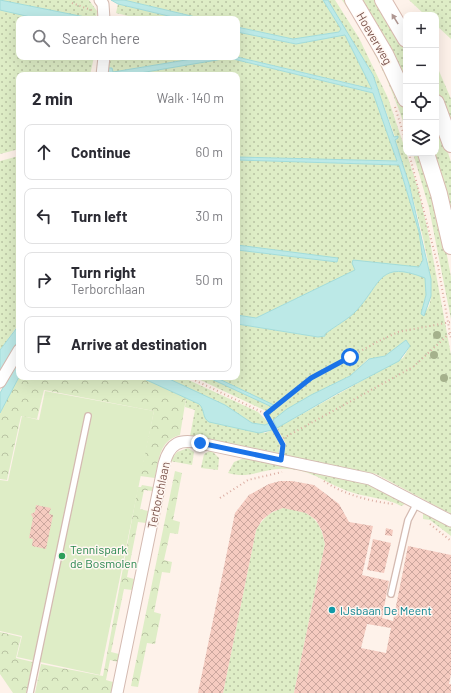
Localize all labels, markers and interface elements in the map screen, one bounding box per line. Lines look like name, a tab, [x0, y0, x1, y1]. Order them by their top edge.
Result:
street label: Hoeverweg	[354, 9, 396, 67]
map controls	[403, 12, 439, 156]
button: +	[403, 12, 439, 48]
one-way arrow	[391, 13, 398, 25]
search box	[16, 16, 240, 60]
icon: search	[30, 27, 52, 49]
text: Search here	[62, 29, 140, 47]
button: −	[403, 48, 439, 84]
button: locate	[403, 84, 439, 120]
text: 2 min	[32, 88, 73, 108]
text: Walk · 140 m	[157, 90, 224, 106]
button: layers	[403, 120, 439, 156]
icon: ahead	[33, 141, 55, 163]
text: Continue	[71, 143, 131, 161]
text: 60 m	[196, 144, 223, 160]
icon: left	[33, 205, 55, 227]
text: Turn left	[71, 207, 127, 225]
text: 30 m	[196, 208, 223, 224]
text: Turn right	[71, 263, 136, 281]
icon: right	[33, 269, 55, 291]
text: 50 m	[196, 272, 223, 288]
text: Terborchlaan	[71, 281, 145, 297]
icon: arrive	[33, 333, 55, 355]
text: Arrive at destination	[71, 335, 207, 353]
route start	[341, 348, 359, 366]
route end	[191, 434, 209, 452]
street label: Terborchlaan	[144, 460, 172, 530]
place label: Tennispark de Bosmolen	[70, 542, 137, 570]
marker: Tennispark de Bosmolen	[57, 551, 67, 561]
place label: IJsbaan De Meent	[340, 603, 432, 617]
marker: IJsbaan De Meent	[327, 605, 337, 615]

